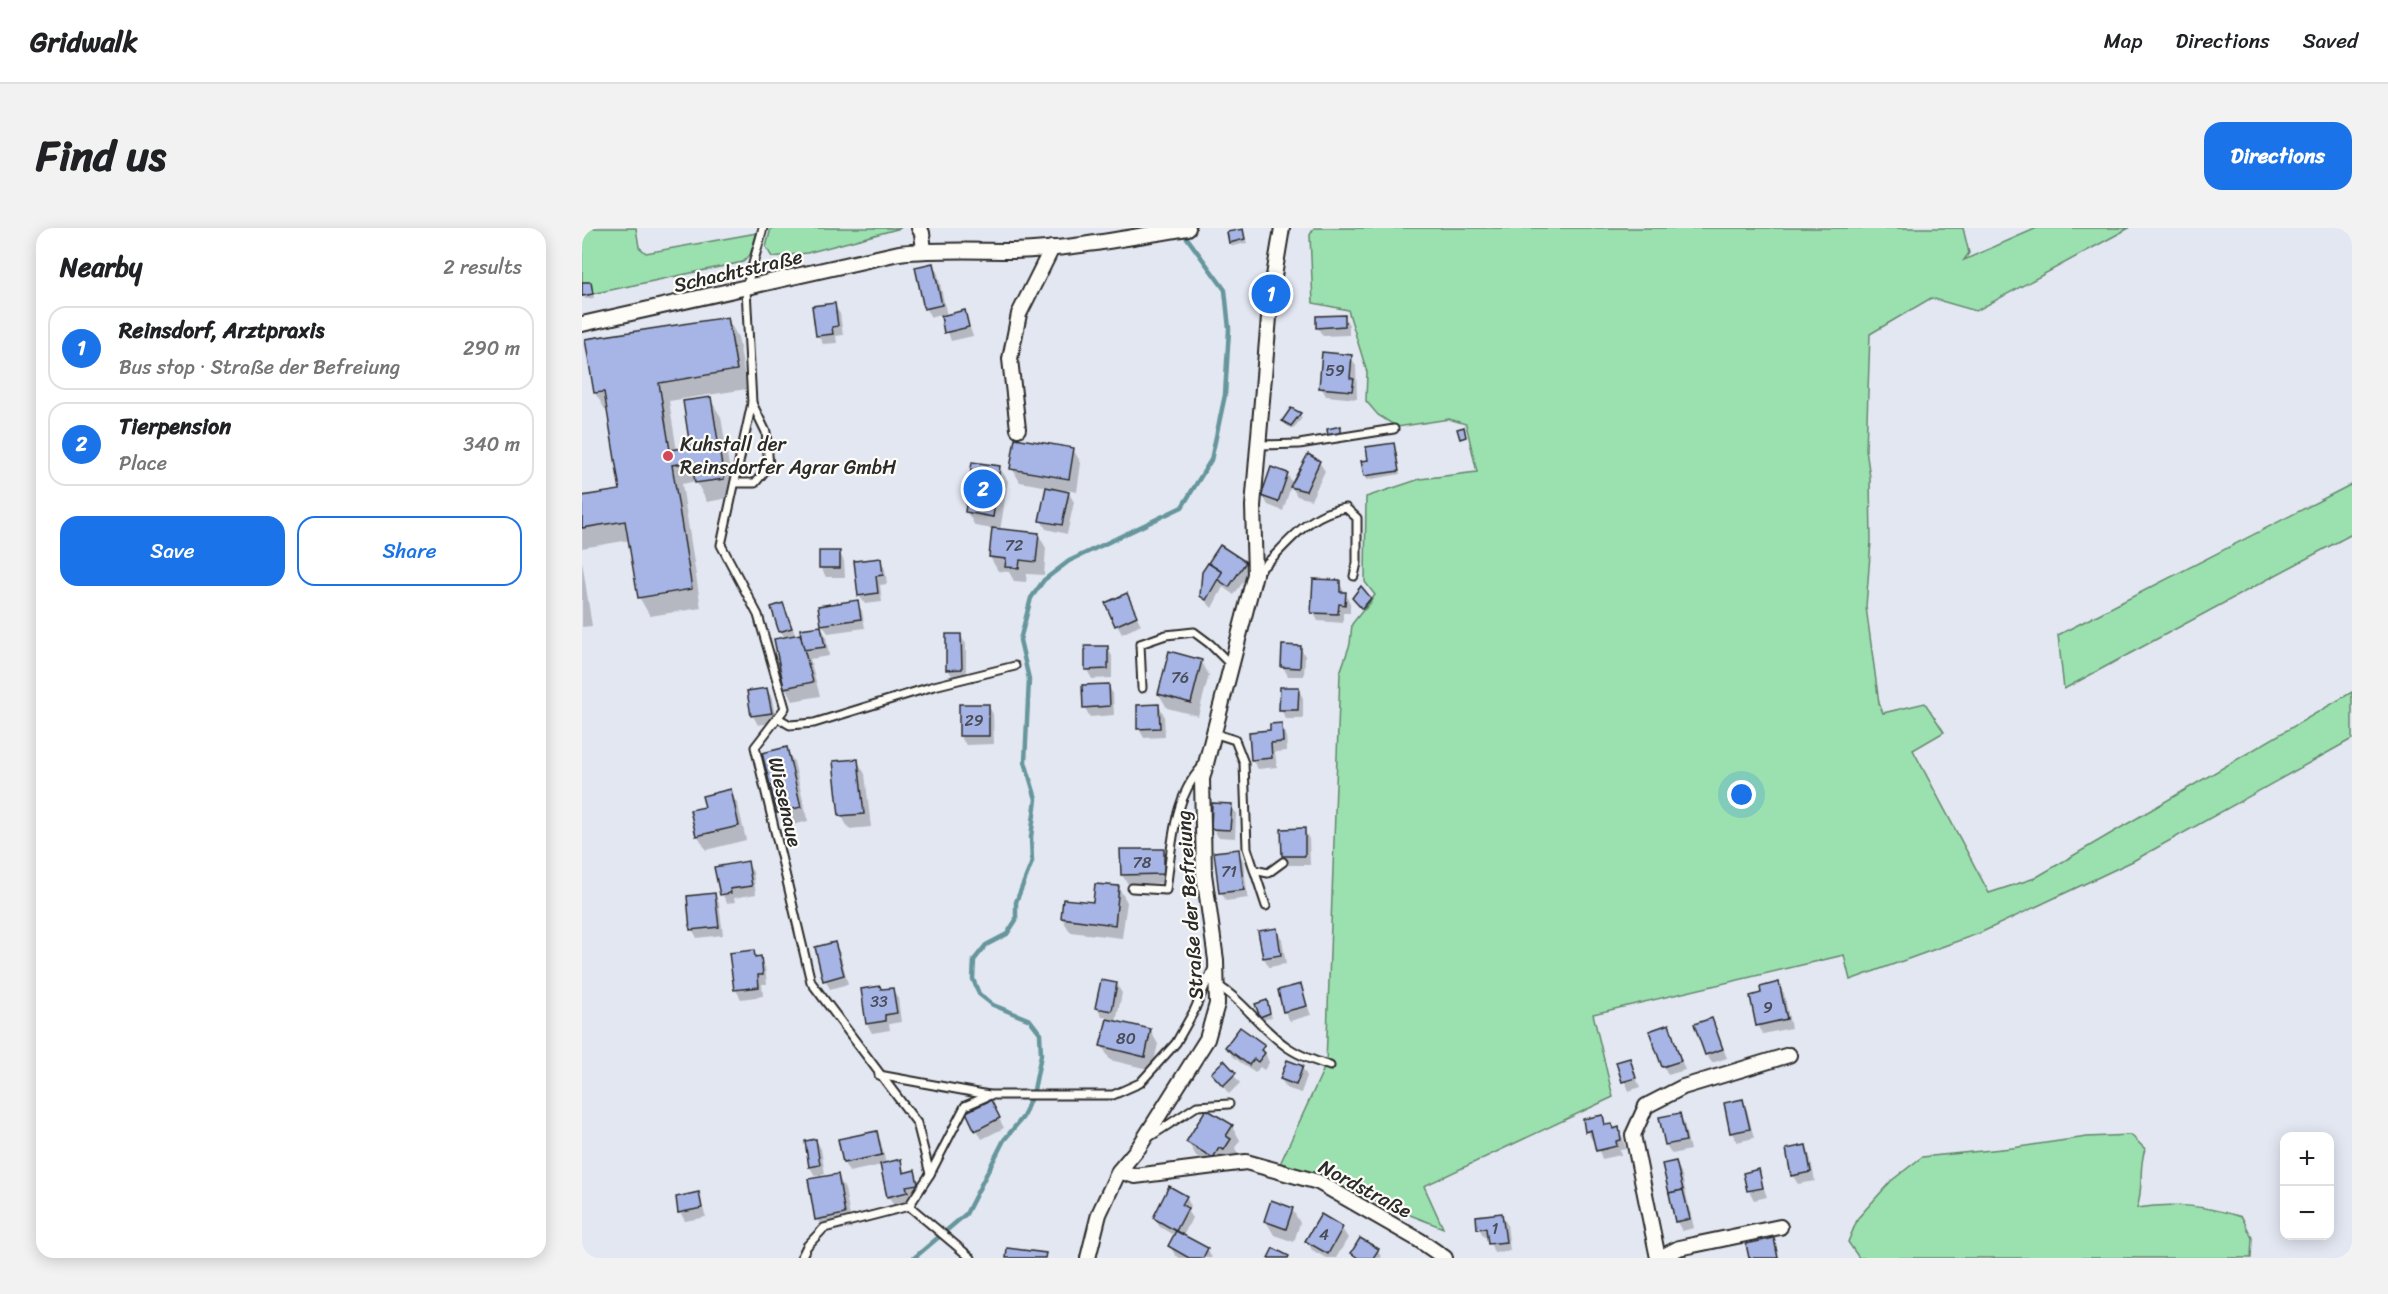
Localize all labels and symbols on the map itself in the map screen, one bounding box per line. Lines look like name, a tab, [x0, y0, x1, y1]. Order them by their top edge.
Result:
street label: Schachtstraße	[670, 239, 806, 303]
pin: 1	[1252, 272, 1290, 316]
house number: 59	[1325, 356, 1345, 385]
place label: Kuhstall der Reinsdorfer Agrar GmbH	[680, 427, 896, 485]
marker: Kuhstall der Reinsdorfer Agrar GmbH	[661, 449, 675, 463]
pin: 2	[964, 466, 1002, 512]
house number: 72	[1005, 531, 1023, 560]
house number: 76	[1171, 663, 1189, 692]
house number: 29	[964, 706, 984, 735]
street label: Wiesenaue	[758, 754, 812, 851]
your location	[1727, 780, 1756, 809]
street label: Straße der Befreiung	[1166, 809, 1214, 1001]
house number: 78	[1133, 848, 1152, 877]
house number: 71	[1221, 857, 1237, 886]
house number: 33	[870, 987, 888, 1016]
house number: 9	[1763, 993, 1773, 1022]
house number: 80	[1116, 1024, 1136, 1053]
street label: Nordstraße	[1312, 1150, 1418, 1228]
house number: 1	[1492, 1214, 1499, 1243]
house number: 4	[1319, 1220, 1329, 1249]

